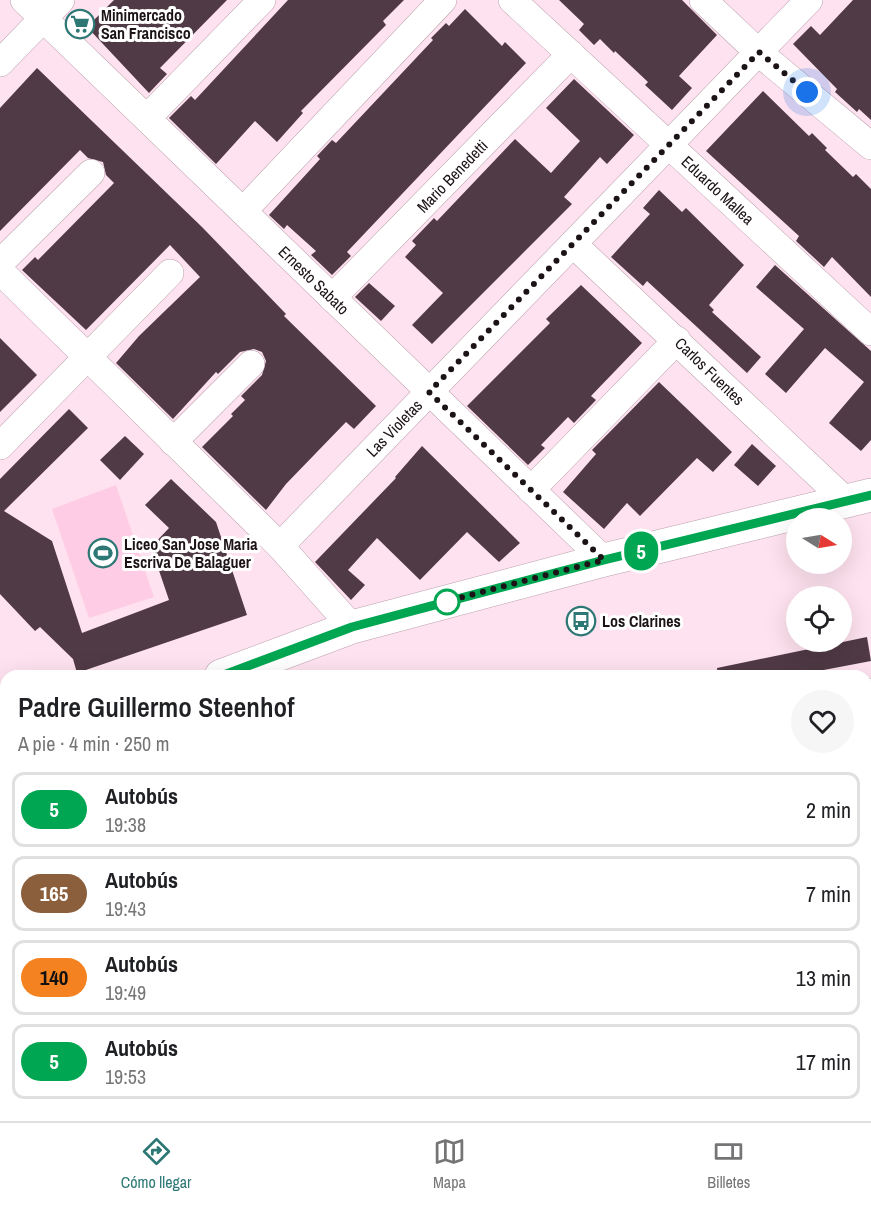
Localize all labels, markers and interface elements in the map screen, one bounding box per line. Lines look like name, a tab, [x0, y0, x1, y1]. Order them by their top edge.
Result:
place label: Minimercado San Francisco	[101, 4, 191, 44]
supermarket icon: Minimercado San Francisco	[64, 8, 96, 40]
your location	[792, 77, 822, 107]
street label: Mario Benedetti	[412, 135, 492, 217]
street label: Eduardo Mallea	[677, 151, 760, 230]
street label: Ernesto Sabato	[274, 241, 354, 319]
street label: Carlos Fuentes	[670, 332, 750, 410]
street label: Las Violetas	[361, 394, 427, 462]
north arrow	[786, 508, 852, 574]
map controls	[786, 508, 852, 652]
line badge: 5	[622, 532, 660, 570]
place label: Liceo San Jose Maria Escriva De Balaguer	[124, 533, 258, 573]
sports icon: Liceo San Jose Maria Escriva De Balaguer	[87, 537, 119, 569]
text: 5	[636, 537, 646, 566]
button: locate	[786, 586, 852, 652]
unlabelled marker	[434, 589, 460, 615]
bus stop icon: Los Clarines	[565, 605, 597, 637]
place label: Los Clarines	[602, 610, 681, 632]
text: Padre Guillermo Steenhof	[18, 688, 294, 726]
button: heart	[791, 690, 854, 753]
text: A pie · 4 min · 250 m	[18, 730, 169, 757]
text: Autobús	[105, 781, 178, 811]
text: 5	[49, 795, 59, 824]
text: 2 min	[806, 795, 851, 825]
text: 19:38	[105, 811, 146, 838]
text: Autobús	[105, 865, 178, 895]
text: 165	[40, 879, 68, 908]
text: 7 min	[806, 879, 851, 909]
text: 19:43	[105, 895, 146, 922]
text: Autobús	[105, 949, 178, 979]
text: 140	[40, 963, 68, 992]
text: 13 min	[796, 963, 851, 993]
text: 19:49	[105, 979, 146, 1006]
text: Autobús	[105, 1033, 178, 1063]
text: 5	[49, 1047, 59, 1076]
text: 17 min	[796, 1047, 851, 1077]
text: 19:53	[105, 1063, 146, 1090]
tab: Cómo llegar	[121, 1135, 191, 1193]
tab: Mapa	[433, 1135, 466, 1193]
tab: Billetes	[707, 1135, 750, 1193]

